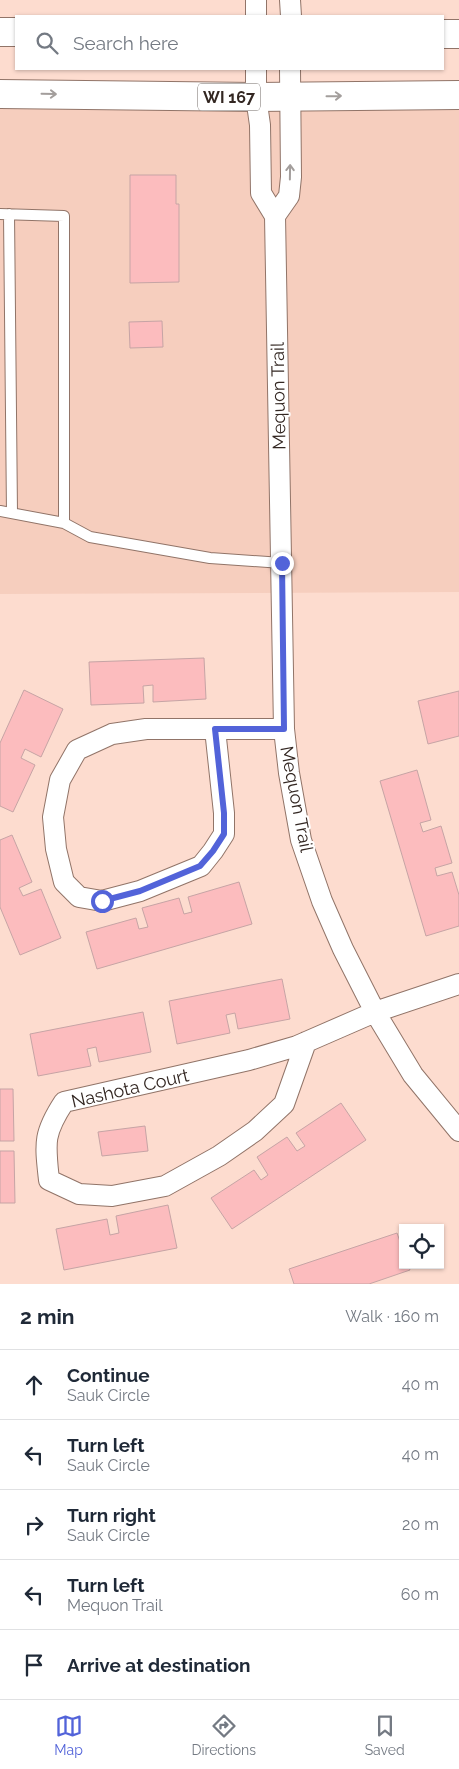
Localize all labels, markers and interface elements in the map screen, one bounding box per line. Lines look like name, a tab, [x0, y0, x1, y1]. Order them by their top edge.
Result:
search box	[15, 15, 444, 70]
icon: search	[33, 29, 61, 57]
text: Search here	[73, 32, 179, 54]
road number: WI 167	[198, 84, 260, 110]
one-way arrow	[40, 90, 56, 99]
one-way arrow	[325, 91, 341, 101]
one-way arrow	[285, 164, 295, 180]
street label: Mequon Trail	[267, 342, 289, 450]
route end	[271, 552, 294, 575]
street label: Mequon Trail	[276, 744, 318, 854]
route start	[91, 890, 114, 913]
street label: Nashota Court	[69, 1064, 191, 1112]
map controls	[399, 1224, 444, 1269]
button: locate	[399, 1224, 444, 1269]
text: 2 min	[20, 1304, 74, 1329]
text: Walk · 160 m	[345, 1307, 439, 1326]
text: Continue	[67, 1364, 150, 1386]
icon: ahead	[20, 1371, 48, 1399]
text: 40 m	[402, 1375, 439, 1394]
text: Sauk Circle	[67, 1386, 150, 1405]
text: Turn left	[67, 1434, 144, 1456]
icon: left	[20, 1441, 48, 1469]
text: 40 m	[402, 1445, 439, 1464]
text: Sauk Circle	[67, 1456, 150, 1475]
text: Turn right	[67, 1504, 156, 1526]
icon: right	[20, 1511, 48, 1539]
text: 20 m	[402, 1515, 439, 1534]
text: Sauk Circle	[67, 1526, 150, 1545]
text: Turn left	[67, 1574, 144, 1596]
icon: left	[20, 1581, 48, 1609]
text: 60 m	[401, 1585, 439, 1604]
text: Mequon Trail	[67, 1596, 163, 1615]
icon: arrive	[20, 1651, 48, 1679]
text: Arrive at destination	[67, 1654, 251, 1676]
tab: Map	[54, 1712, 83, 1758]
tab: Directions	[191, 1712, 256, 1758]
tab: Saved	[365, 1712, 405, 1758]

